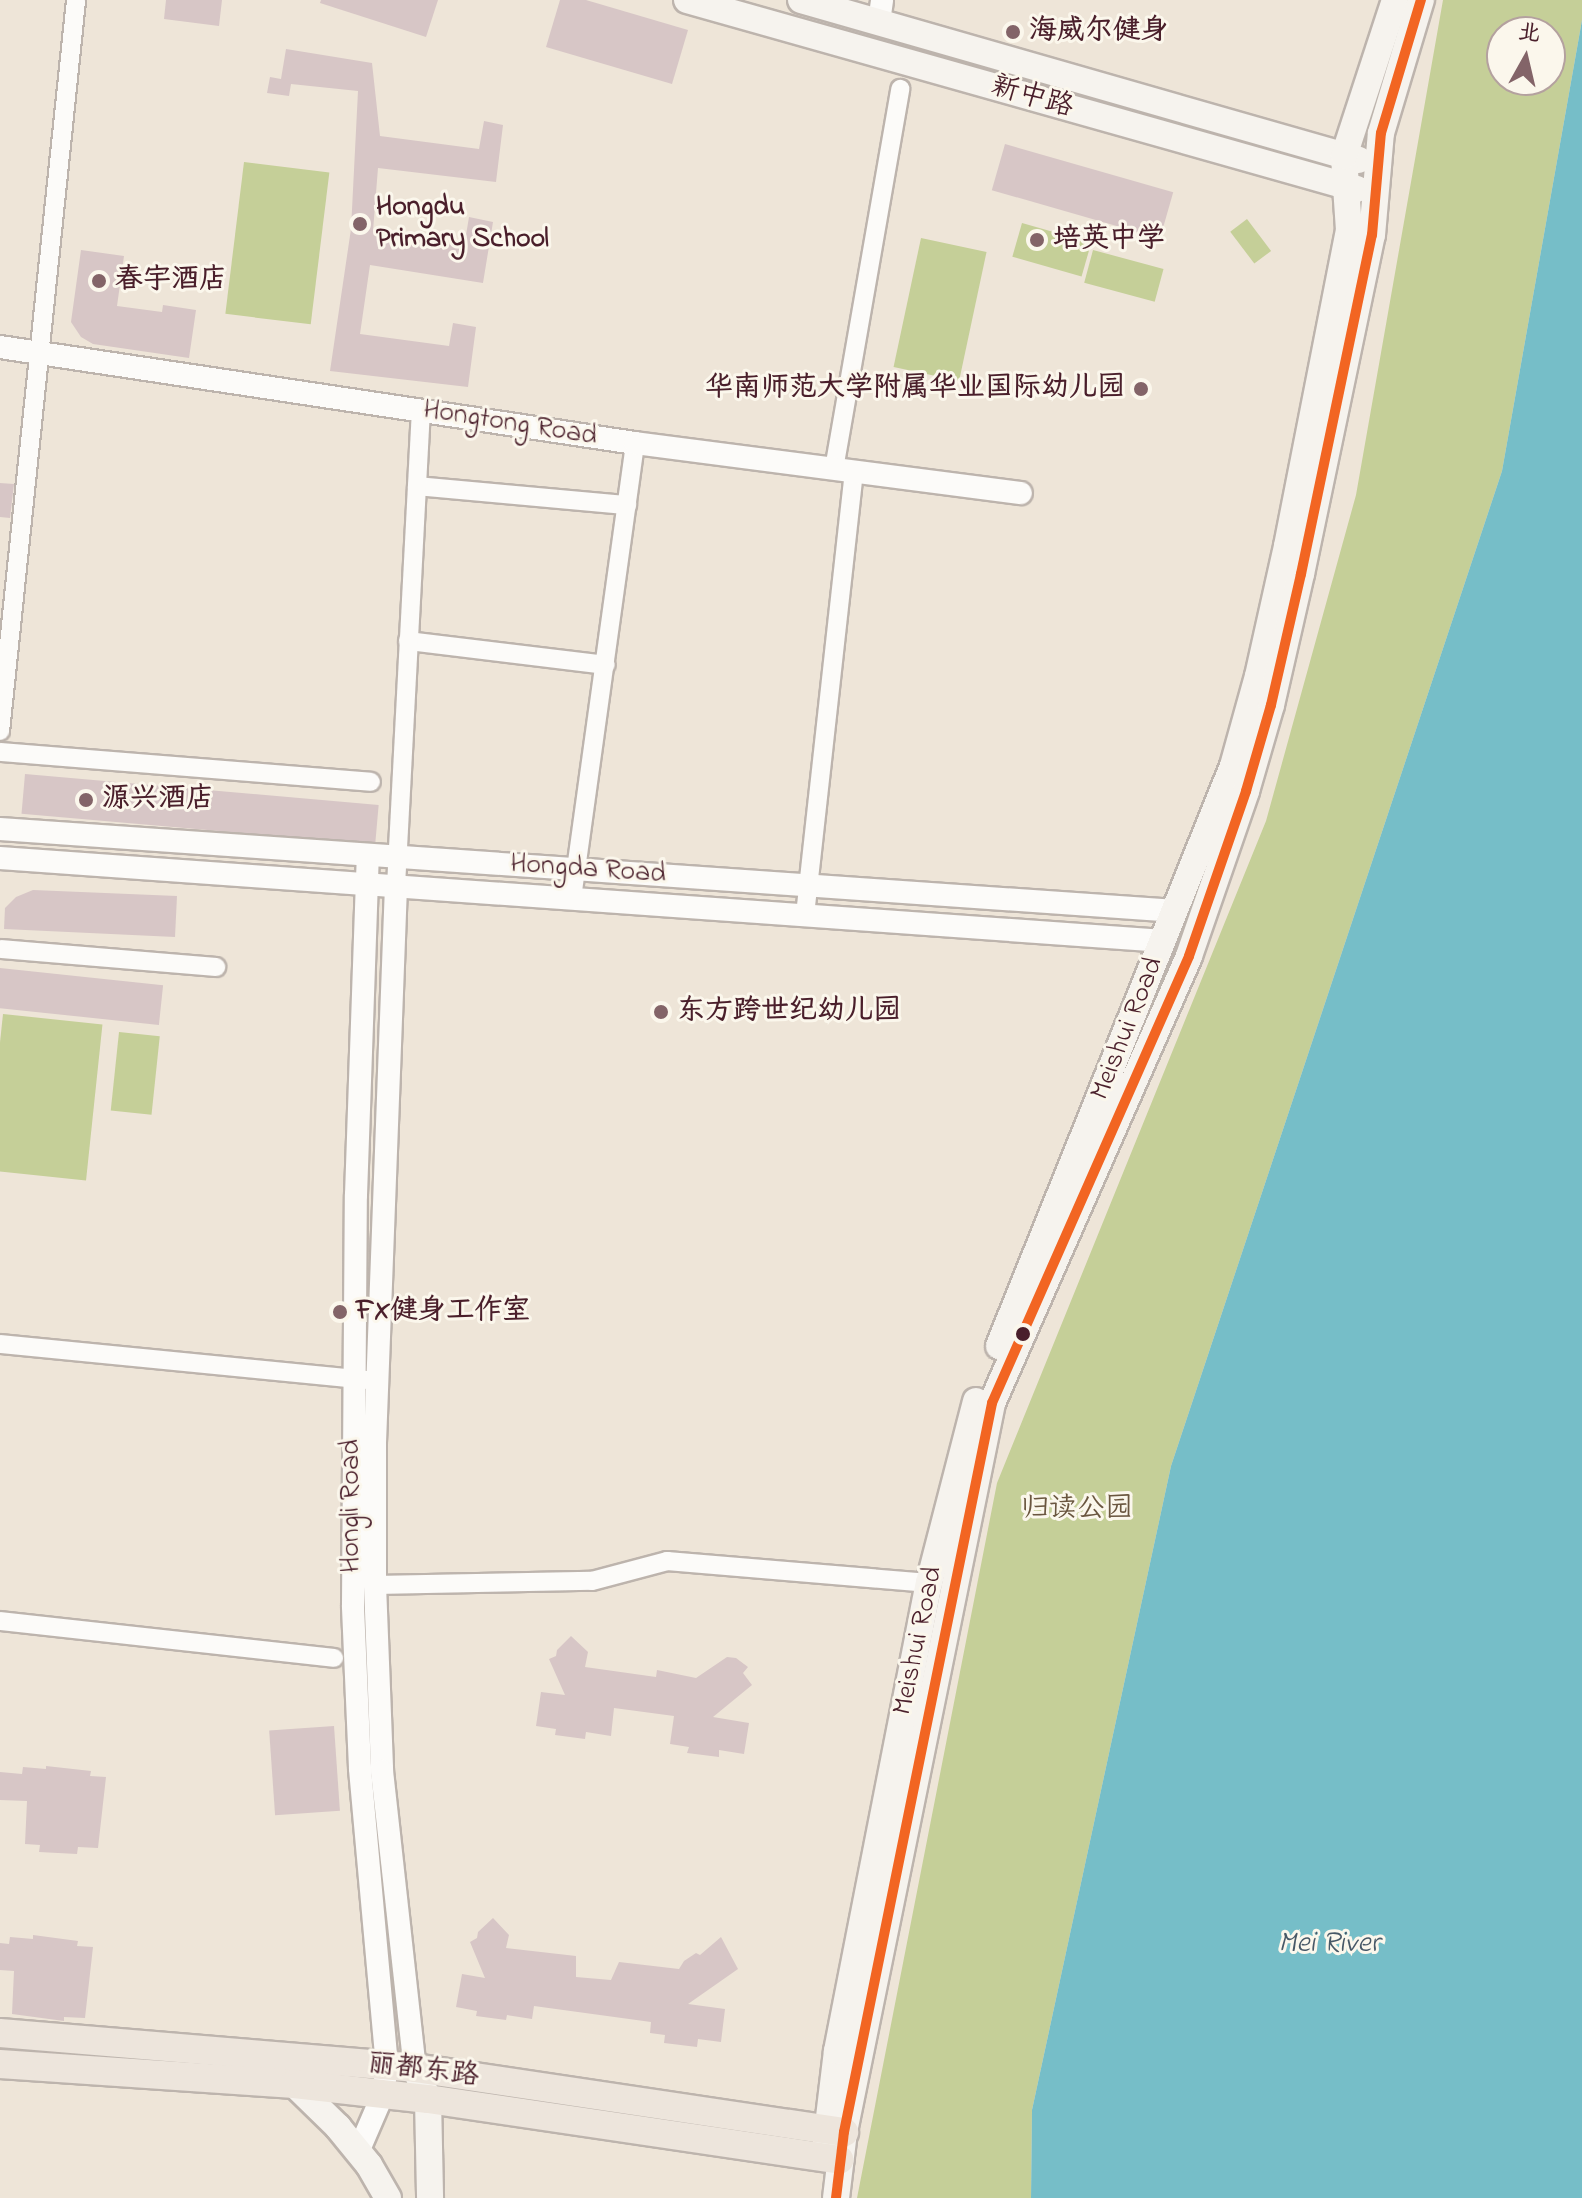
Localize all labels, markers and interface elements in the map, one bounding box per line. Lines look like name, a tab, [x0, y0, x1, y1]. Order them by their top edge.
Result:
place label: 海威尔健身	[1029, 15, 1169, 49]
north arrow	[1486, 16, 1566, 96]
text: 北	[1516, 17, 1542, 52]
marker: 海威尔健身	[1004, 23, 1022, 41]
street label: 新中路	[987, 70, 1077, 126]
place label: Hongdu Primary School	[376, 191, 549, 257]
marker: Hongdu Primary School	[351, 215, 369, 233]
place label: 培英中学	[1053, 223, 1165, 257]
marker: 培英中学	[1028, 231, 1046, 249]
place label: 春宇酒店	[115, 264, 227, 298]
marker: 春宇酒店	[90, 272, 108, 290]
place label: 华南师范大学附属华业国际幼儿园	[705, 372, 1125, 406]
marker: 华南师范大学附属华业国际幼儿园	[1132, 380, 1150, 398]
street label: Hongtong Road	[421, 394, 599, 454]
place label: 源兴酒店	[102, 783, 214, 817]
marker: 源兴酒店	[77, 791, 95, 809]
street label: Hongda Road	[509, 848, 667, 892]
street label: Meishui Road	[1084, 953, 1172, 1105]
place label: 东方跨世纪幼儿园	[677, 995, 901, 1029]
marker: 东方跨世纪幼儿园	[652, 1003, 670, 1021]
place label: FX健身工作室	[356, 1295, 530, 1329]
marker: FX健身工作室	[331, 1303, 349, 1321]
unlabelled marker	[1015, 1326, 1031, 1342]
street label: Hongli Road	[335, 1439, 369, 1573]
park label: 归读公园	[1021, 1493, 1133, 1527]
street label: Meishui Road	[887, 1564, 951, 1718]
water label: Mei River	[1278, 1926, 1380, 1962]
street label: 丽都东路	[365, 2048, 481, 2094]

